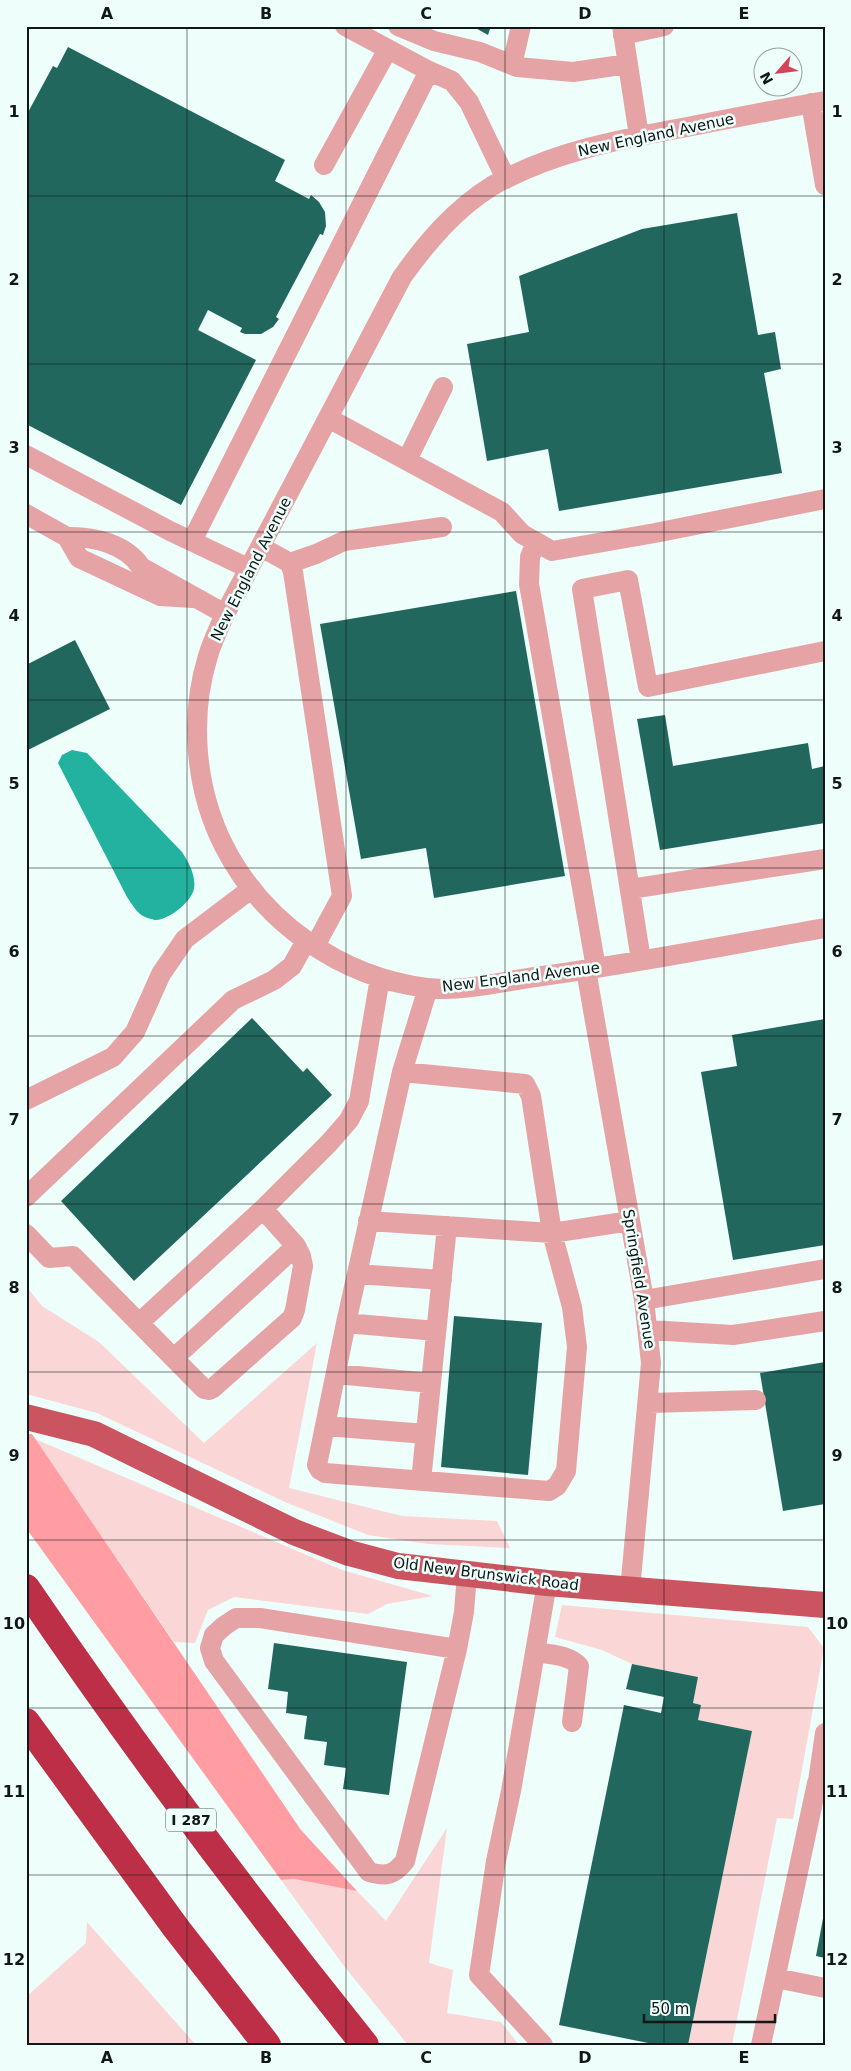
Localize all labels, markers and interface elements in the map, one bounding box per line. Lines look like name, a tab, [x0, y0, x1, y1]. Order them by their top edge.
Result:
text: A	[101, 4, 114, 23]
text: B	[260, 4, 272, 23]
text: C	[420, 4, 432, 23]
text: D	[578, 4, 592, 23]
text: E	[739, 4, 749, 23]
north arrow	[754, 48, 804, 98]
text: N	[757, 69, 776, 87]
text: 1	[8, 102, 20, 121]
text: 1	[831, 102, 843, 121]
street label: New England Avenue	[576, 110, 736, 160]
text: 2	[8, 270, 20, 289]
text: 2	[831, 270, 843, 289]
text: 3	[8, 438, 20, 457]
text: 3	[831, 438, 843, 457]
street label: New England Avenue	[207, 494, 295, 644]
text: 4	[8, 606, 20, 625]
text: 4	[831, 606, 843, 625]
text: 5	[8, 774, 20, 793]
text: 5	[831, 774, 843, 793]
text: 6	[8, 942, 20, 961]
text: 6	[831, 942, 843, 961]
street label: New England Avenue	[441, 958, 601, 996]
text: 7	[8, 1110, 20, 1129]
text: 7	[831, 1110, 843, 1129]
street label: Springfield Avenue	[619, 1208, 659, 1350]
text: 8	[8, 1278, 20, 1297]
text: 8	[831, 1278, 843, 1297]
text: 9	[8, 1446, 20, 1465]
text: 9	[831, 1446, 843, 1465]
street label: Old New Brunswick Road	[392, 1554, 580, 1594]
text: 10	[3, 1614, 25, 1633]
text: 10	[826, 1614, 848, 1633]
text: 11	[3, 1782, 25, 1801]
text: 11	[826, 1782, 848, 1801]
road number: I 287	[166, 1808, 216, 1832]
text: 12	[3, 1950, 25, 1969]
text: 12	[826, 1950, 848, 1969]
scale bar	[644, 1991, 775, 2023]
text: 50 m	[651, 2000, 689, 2018]
text: A	[101, 2048, 114, 2067]
text: B	[260, 2048, 272, 2067]
text: C	[420, 2048, 432, 2067]
text: D	[578, 2048, 592, 2067]
text: E	[739, 2048, 749, 2067]

